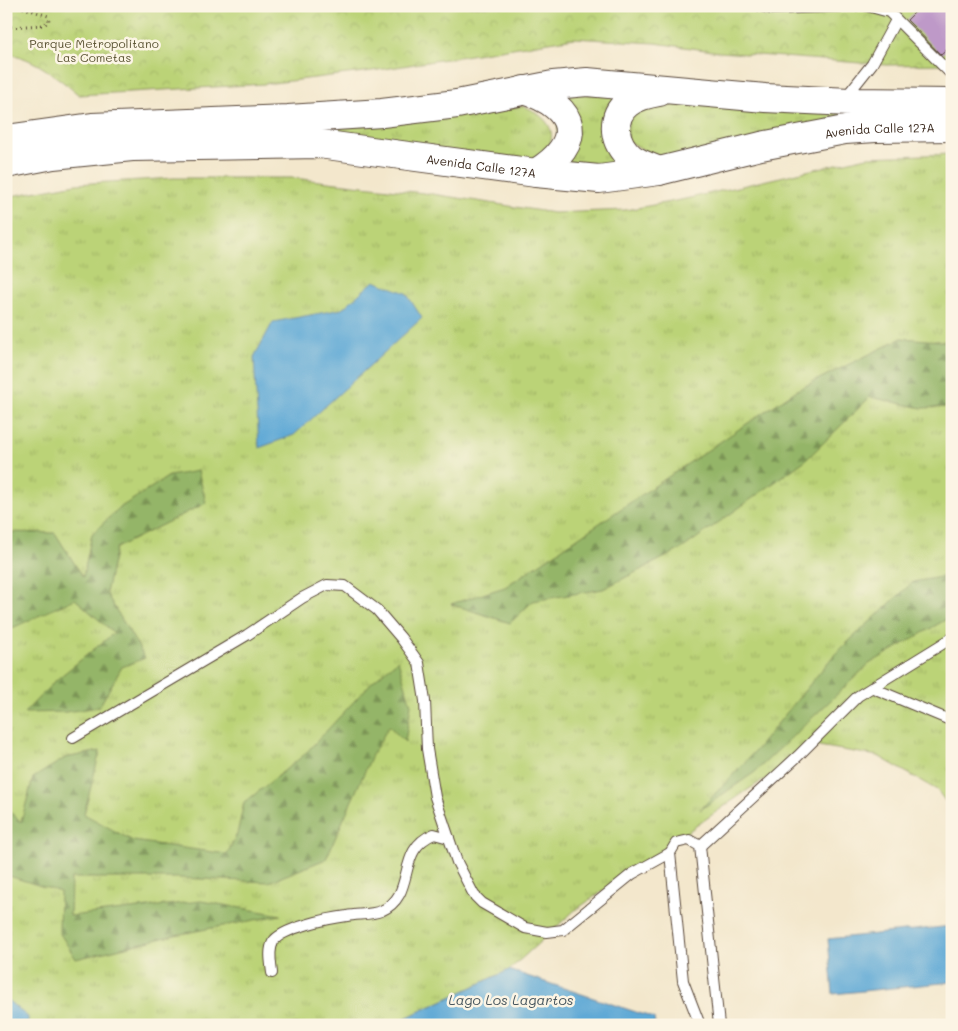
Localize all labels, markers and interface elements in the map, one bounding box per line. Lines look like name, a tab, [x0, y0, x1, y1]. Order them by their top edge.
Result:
park label: Parque Metropolitano Las Cometas	[29, 35, 159, 65]
street label: Avenida Calle 127A	[823, 119, 935, 142]
street label: Avenida Calle 127A	[425, 150, 537, 181]
water label: Lago Los Lagartos	[448, 990, 574, 1009]

